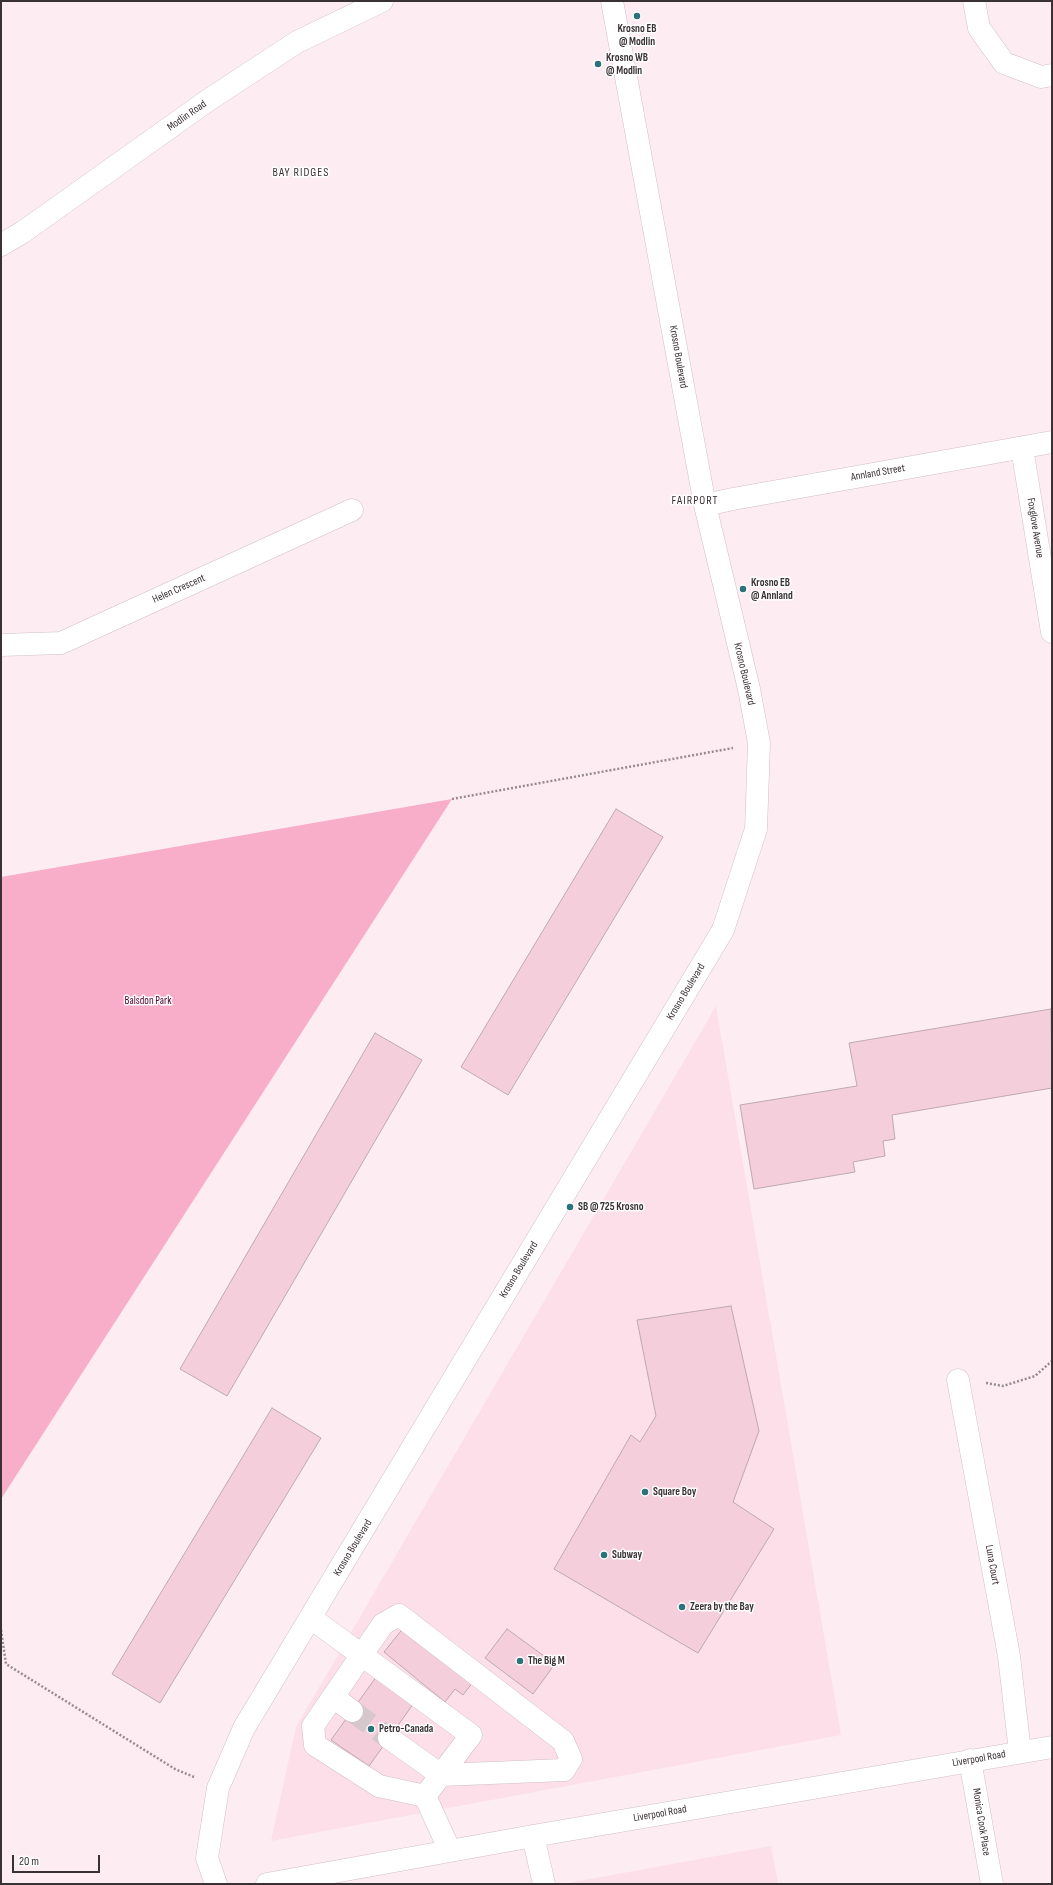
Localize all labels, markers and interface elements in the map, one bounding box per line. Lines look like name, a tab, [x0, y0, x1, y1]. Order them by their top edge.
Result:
marker: Krosno EB @ Modlin	[632, 11, 642, 21]
place label: Krosno EB @ Modlin	[617, 22, 657, 48]
place label: Krosno WB @ Modlin	[606, 51, 648, 77]
marker: Krosno WB @ Modlin	[593, 59, 603, 69]
street label: Modlin Road	[165, 98, 209, 134]
district label: BAY RIDGES	[273, 166, 329, 180]
street label: Krosno Boulevard	[666, 324, 690, 390]
street label: Annland Street	[850, 462, 906, 484]
district label: FAIRPORT	[672, 494, 718, 508]
street label: Foxglove Avenue	[1024, 497, 1046, 559]
street label: Helen Crescent	[151, 571, 207, 607]
place label: Krosno EB @ Annland	[751, 576, 793, 602]
marker: Krosno EB @ Annland	[738, 584, 748, 594]
street label: Krosno Boulevard	[730, 641, 758, 707]
street label: Krosno Boulevard	[664, 961, 708, 1023]
park label: Balsdon Park	[125, 994, 171, 1008]
place label: SB @ 725 Krosno	[578, 1200, 644, 1214]
marker: SB @ 725 Krosno	[565, 1202, 575, 1212]
street label: Krosno Boulevard	[497, 1239, 541, 1301]
place label: Square Boy	[653, 1485, 696, 1499]
marker: Square Boy	[640, 1487, 650, 1497]
street label: Krosno Boulevard	[331, 1517, 375, 1579]
street label: Luna Court	[982, 1544, 1002, 1586]
place label: Subway	[612, 1548, 642, 1562]
marker: Subway	[599, 1550, 609, 1560]
place label: Zeera by the Bay	[690, 1600, 754, 1614]
marker: Zeera by the Bay	[677, 1602, 687, 1612]
place label: The Big M	[528, 1654, 565, 1668]
marker: The Big M	[515, 1656, 525, 1666]
place label: Petro-Canada	[379, 1722, 433, 1736]
marker: Petro-Canada	[366, 1724, 376, 1734]
street label: Liverpool Road	[951, 1748, 1007, 1770]
street label: Monica Cook Place	[969, 1787, 993, 1857]
street label: Liverpool Road	[632, 1803, 688, 1825]
scale bar	[14, 1847, 102, 1873]
text: 20 m	[19, 1854, 39, 1869]

